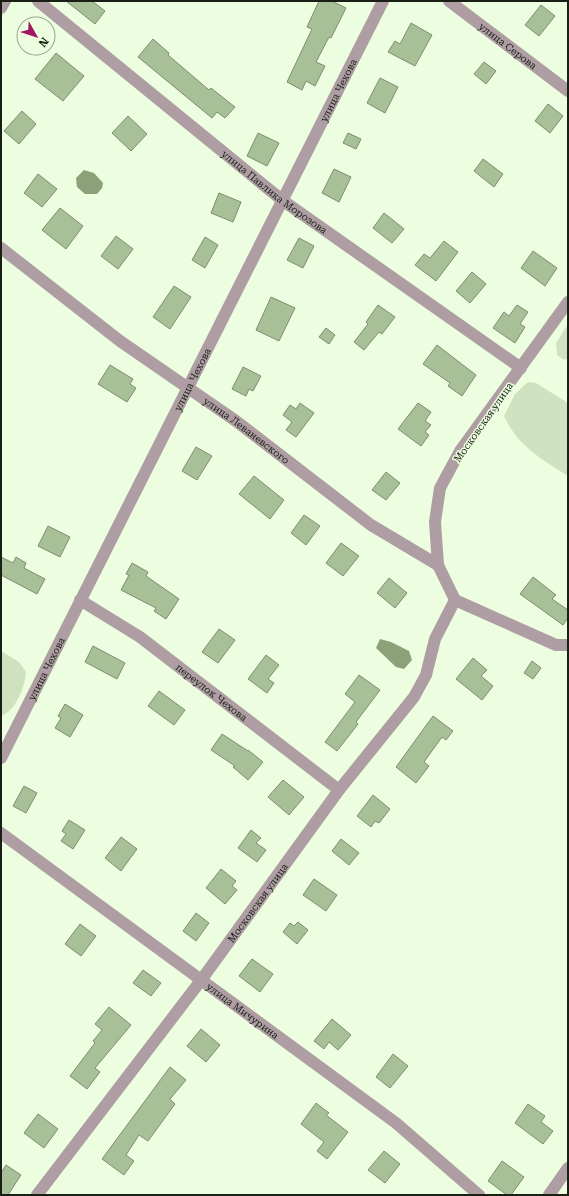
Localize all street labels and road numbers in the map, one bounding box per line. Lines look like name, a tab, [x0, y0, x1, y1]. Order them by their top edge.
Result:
street label: улица Серова	[477, 21, 539, 72]
street label: улица Чехова	[318, 57, 359, 124]
street label: улица Павлика Морозова	[219, 148, 330, 236]
street label: улица Чехова	[172, 346, 213, 413]
street label: Московская улица	[452, 380, 515, 464]
street label: улица Леваневского	[201, 395, 291, 466]
street label: улица Чехова	[26, 635, 67, 702]
street label: переулок Чехова	[174, 662, 250, 724]
street label: Московская улица	[225, 861, 290, 945]
street label: улица Мичурина	[204, 981, 281, 1041]

